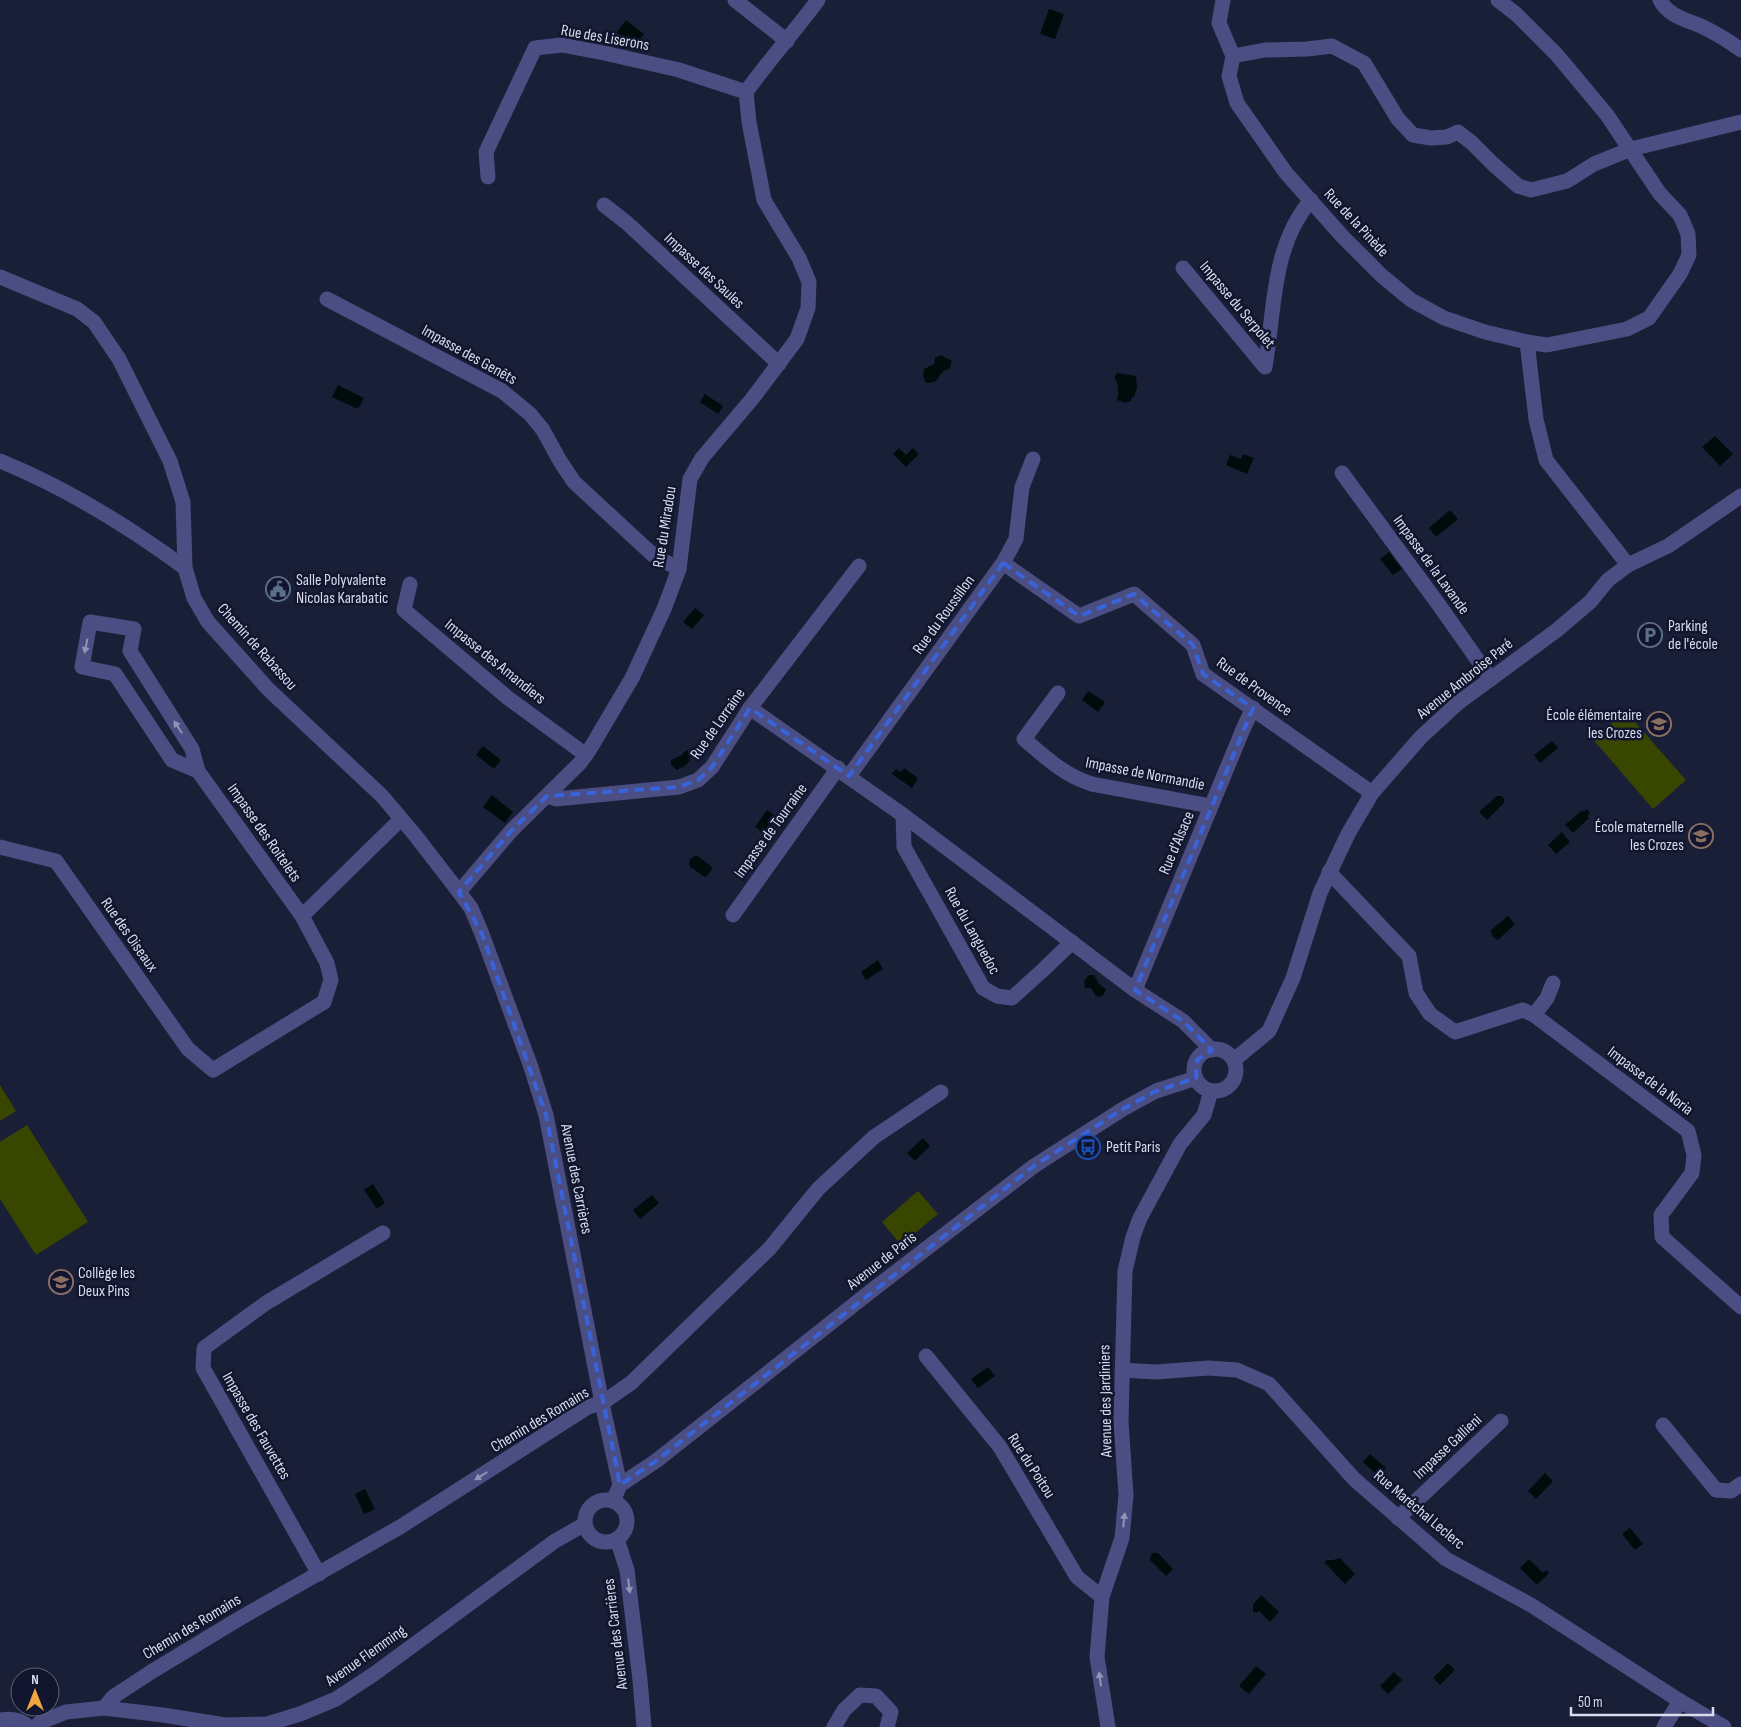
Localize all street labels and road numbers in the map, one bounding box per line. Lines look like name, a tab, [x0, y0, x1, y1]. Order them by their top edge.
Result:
street label: Rue des Liserons	[559, 21, 651, 55]
street label: Rue de la Pinède	[1320, 185, 1392, 261]
street label: Impasse des Saules	[660, 229, 748, 313]
street label: Impasse du Serpolet	[1195, 258, 1279, 353]
street label: Impasse des Genêts	[418, 321, 520, 389]
street label: Rue du Miradou	[649, 485, 681, 569]
street label: Impasse de la Lavande	[1389, 512, 1473, 618]
street label: Rue du Roussillon	[909, 572, 979, 658]
street label: Chemin de Rabassou	[213, 600, 301, 694]
street label: Impasse des Amandiers	[441, 615, 550, 709]
street label: Avenue Ambroise Paré	[1412, 635, 1517, 724]
street label: Rue de Provence	[1213, 653, 1295, 721]
street label: Rue de Lorraine	[687, 685, 749, 763]
street label: Impasse de Normandie	[1084, 753, 1206, 795]
street label: Impasse des Roitelets	[223, 780, 305, 886]
street label: Impasse de Tourraine	[730, 780, 812, 882]
street label: Rue d'Alsace	[1155, 809, 1199, 877]
street label: Rue du Languedoc	[940, 884, 1004, 978]
street label: Rue des Oiseaux	[96, 894, 162, 976]
street label: Impasse de la Noria	[1603, 1043, 1697, 1119]
street label: Avenue des Carrières	[556, 1121, 596, 1236]
street label: Avenue de Paris	[843, 1228, 921, 1295]
street label: Avenue des Jardiniers	[1096, 1344, 1117, 1459]
street label: Impasse des Fauvettes	[218, 1369, 295, 1483]
street label: Chemin des Romains	[488, 1383, 593, 1457]
street label: Impasse Gallieni	[1410, 1411, 1486, 1483]
street label: Rue du Poitou	[1003, 1430, 1059, 1502]
street label: Rue Maréchal Leclerc	[1370, 1466, 1468, 1554]
street label: Avenue des Carrières	[600, 1577, 632, 1692]
street label: Chemin des Romains	[140, 1590, 245, 1664]
street label: Avenue Flemming	[321, 1621, 410, 1691]

